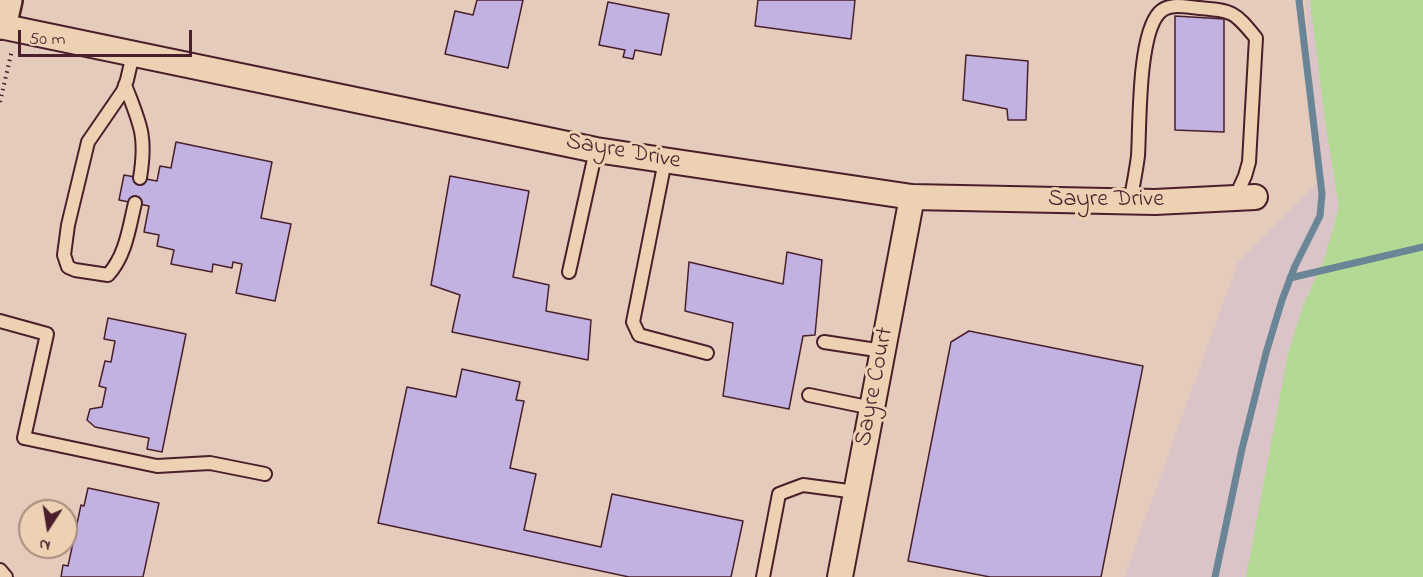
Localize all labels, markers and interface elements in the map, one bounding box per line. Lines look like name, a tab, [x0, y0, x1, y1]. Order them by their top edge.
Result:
scale bar	[21, 18, 195, 56]
text: 50 m	[29, 27, 66, 53]
street label: Sayre Drive	[563, 129, 683, 177]
street label: Sayre Drive	[1048, 187, 1164, 215]
street label: Sayre Court	[850, 325, 902, 449]
north arrow	[18, 499, 78, 559]
text: N	[37, 532, 52, 558]

